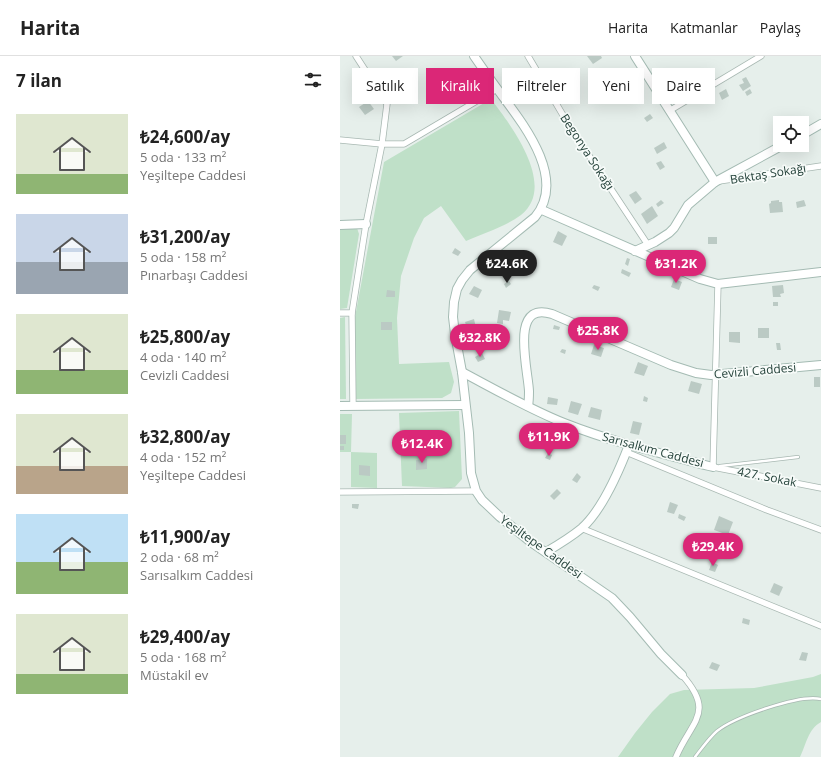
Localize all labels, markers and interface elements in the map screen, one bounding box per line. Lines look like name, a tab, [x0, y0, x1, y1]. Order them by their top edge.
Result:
text: Harita	[20, 15, 80, 41]
text: Harita	[608, 18, 648, 37]
text: Katmanlar	[670, 18, 738, 37]
text: Paylaş	[760, 18, 801, 37]
chip: Satılık	[352, 68, 418, 104]
chip: Kiralık	[426, 68, 494, 104]
chip: Filtreler	[502, 68, 580, 104]
chip: Yeni	[588, 68, 644, 104]
chip: Daire	[652, 68, 715, 104]
text: 7 ilan	[16, 69, 62, 92]
icon: filters	[302, 69, 324, 91]
street label: Begonya Sokağı	[556, 110, 618, 193]
map controls	[773, 116, 809, 152]
button: locate	[773, 116, 809, 152]
text: ₺24,600/ay	[140, 125, 230, 148]
icon: home	[48, 130, 96, 178]
text: 5 oda · 133 m²	[140, 148, 226, 166]
street label: Bektaş Sokağı	[729, 159, 807, 188]
text: Yeşiltepe Caddesi	[140, 166, 246, 184]
text: ₺31,200/ay	[140, 225, 230, 248]
icon: home	[48, 230, 96, 278]
text: 5 oda · 158 m²	[140, 248, 226, 266]
pin: ₺24.6K	[474, 250, 540, 284]
pin: ₺31.2K	[643, 250, 709, 284]
text: ₺24.6K	[486, 254, 528, 272]
text: ₺31.2K	[655, 254, 697, 272]
text: Pınarbaşı Caddesi	[140, 266, 248, 284]
pin: ₺25.8K	[565, 317, 631, 351]
text: ₺25.8K	[577, 321, 619, 339]
pin: ₺32.8K	[447, 324, 513, 358]
text: ₺25,800/ay	[140, 325, 230, 348]
text: ₺32.8K	[459, 328, 501, 346]
icon: home	[48, 330, 96, 378]
text: 4 oda · 140 m²	[140, 348, 226, 366]
street label: Cevizli Caddesi	[713, 358, 797, 383]
text: Cevizli Caddesi	[140, 366, 229, 384]
pin: ₺11.9K	[516, 423, 582, 457]
text: ₺32,800/ay	[140, 425, 230, 448]
text: ₺11.9K	[528, 427, 570, 445]
street label: Sarısalkım Caddesi	[600, 428, 706, 471]
icon: home	[48, 430, 96, 478]
pin: ₺12.4K	[389, 430, 455, 464]
text: ₺12.4K	[401, 434, 443, 452]
text: 4 oda · 152 m²	[140, 448, 226, 466]
street label: 427. Sokak	[736, 462, 799, 491]
text: Yeşiltepe Caddesi	[140, 466, 246, 484]
street label: Yeşiltepe Caddesi	[497, 511, 586, 582]
text: ₺11,900/ay	[140, 525, 230, 548]
icon: home	[48, 530, 96, 578]
pin: ₺29.4K	[680, 533, 746, 567]
text: ₺29.4K	[692, 537, 734, 555]
text: 2 oda · 68 m²	[140, 548, 219, 566]
text: Sarısalkım Caddesi	[140, 566, 253, 584]
text: ₺29,400/ay	[140, 625, 230, 648]
icon: home	[48, 630, 96, 678]
text: 5 oda · 168 m²	[140, 648, 226, 666]
text: Müstakil ev	[140, 666, 208, 684]

